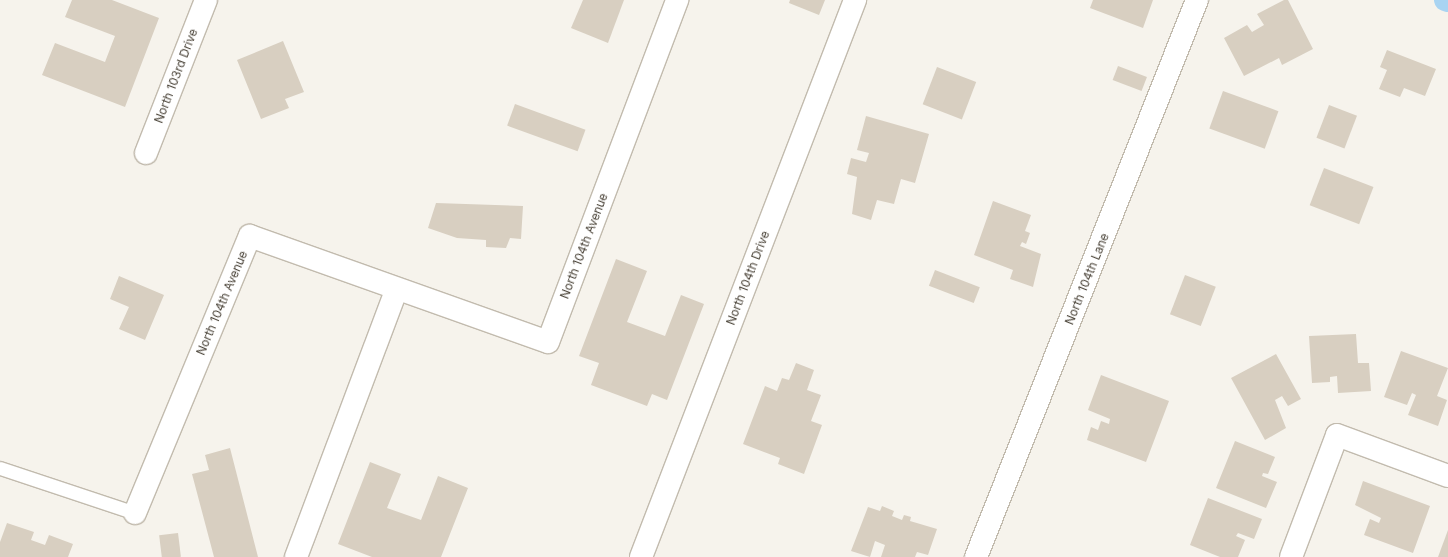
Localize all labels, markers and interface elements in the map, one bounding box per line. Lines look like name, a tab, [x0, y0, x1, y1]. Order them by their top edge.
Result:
street label: North 103rd Drive	[151, 27, 201, 125]
street label: North 104th Avenue	[557, 191, 611, 301]
street label: North 104th Drive	[723, 229, 773, 327]
street label: North 104th Lane	[1062, 231, 1112, 327]
street label: North 104th Avenue	[193, 249, 251, 357]

